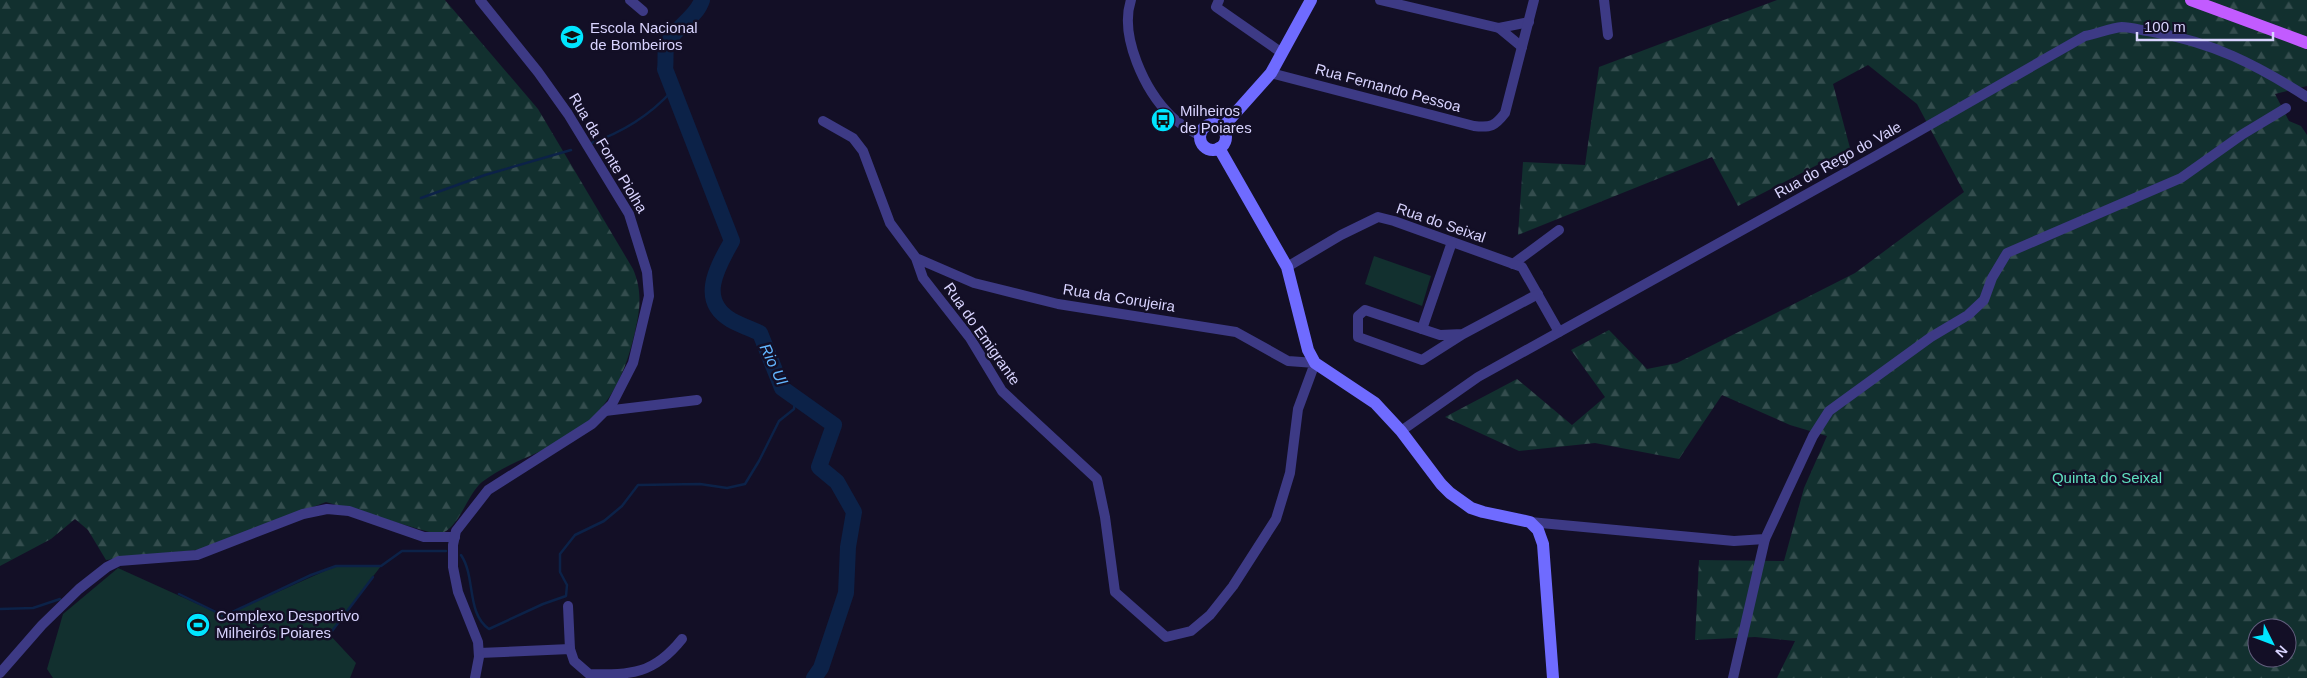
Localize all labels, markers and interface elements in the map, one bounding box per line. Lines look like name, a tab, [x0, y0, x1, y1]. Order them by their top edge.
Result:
scale bar	[2137, 10, 2273, 42]
text: 100 m	[2144, 18, 2186, 35]
place label: Escola Nacional de Bombeiros	[590, 19, 698, 53]
school or university icon: Escola Nacional de Bombeiros	[559, 24, 585, 50]
street label: Rua Fernando Pessoa	[1313, 60, 1463, 115]
street label: Rua da Fonte Piolha	[566, 90, 651, 216]
place label: Milheiros de Poiares	[1180, 102, 1252, 136]
bus stop icon: Milheiros de Poiares	[1150, 107, 1176, 133]
street label: Rua do Rego do Vale	[1771, 118, 1904, 201]
street label: Rua do Seixal	[1394, 199, 1488, 246]
street label: Rua do Emigrante	[941, 279, 1024, 388]
street label: Rua da Corujeira	[1062, 280, 1177, 315]
water label: Rio Ul	[757, 341, 791, 388]
park label: Quinta do Seixal	[2052, 469, 2162, 486]
place label: Complexo Desportivo Milheirós Poiares	[216, 607, 359, 641]
sports icon: Complexo Desportivo Milheirós Poiares	[185, 612, 211, 638]
north arrow	[2247, 618, 2297, 668]
text: N	[2272, 643, 2291, 661]

